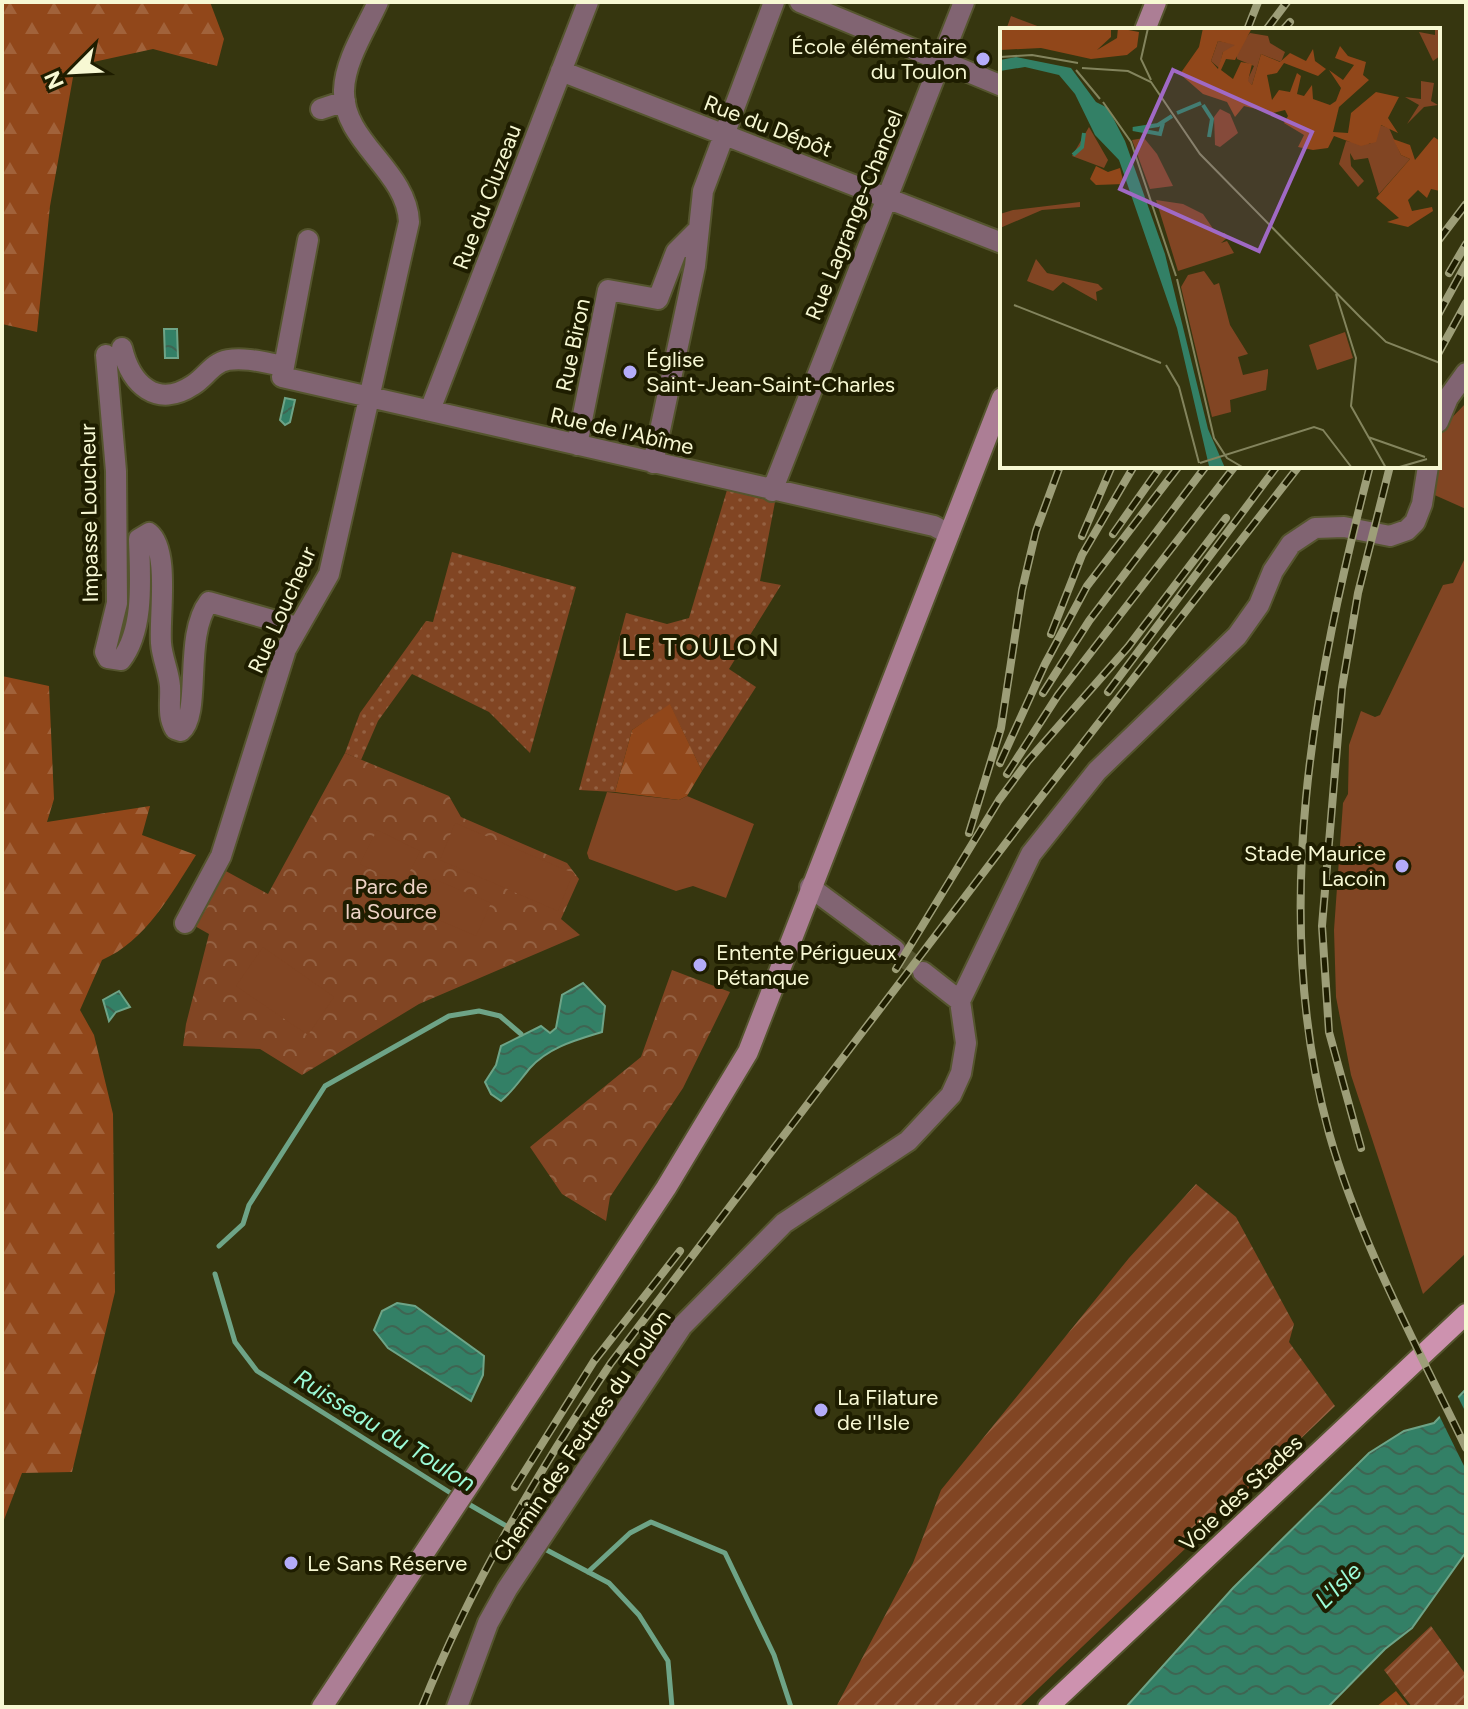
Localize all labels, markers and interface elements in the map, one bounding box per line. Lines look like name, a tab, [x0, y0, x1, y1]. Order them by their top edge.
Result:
inset map	[1000, 28, 1440, 468]
north arrow	[32, 32, 112, 112]
place label: École élémentaire du Toulon	[791, 33, 967, 85]
marker: École élémentaire du Toulon	[974, 50, 992, 68]
text: N	[38, 67, 70, 93]
street label: Rue du Dépôt	[700, 89, 836, 163]
street label: Rue Lagrange-Chancel	[799, 106, 909, 324]
street label: Rue du Cluzeau	[447, 121, 527, 273]
street label: Rue Biron	[550, 296, 596, 394]
place label: Église Saint-Jean-Saint-Charles	[646, 346, 895, 398]
marker: Église Saint-Jean-Saint-Charles	[621, 363, 639, 381]
street label: Rue de l'Abîme	[547, 401, 697, 461]
street label: Impasse Loucheur	[74, 423, 104, 603]
street label: Rue Loucheur	[242, 542, 322, 678]
district label: LE TOULON	[621, 631, 781, 663]
place label: Stade Maurice Lacoin	[1244, 840, 1386, 892]
marker: Stade Maurice Lacoin	[1393, 857, 1411, 875]
park label: Parc de la Source	[345, 873, 437, 925]
place label: Entente Périgueux Pétanque	[716, 939, 897, 991]
marker: Entente Périgueux Pétanque	[691, 956, 709, 974]
street label: Chemin des Feutres du Toulon	[487, 1305, 677, 1567]
water label: Ruisseau du Toulon	[289, 1363, 481, 1497]
place label: La Filature de l'Isle	[837, 1384, 938, 1436]
marker: La Filature de l'Isle	[812, 1401, 830, 1419]
street label: Voie des Stades	[1174, 1429, 1308, 1557]
place label: Le Sans Réserve	[307, 1550, 467, 1577]
marker: Le Sans Réserve	[282, 1554, 300, 1572]
water label: L'Isle	[1309, 1556, 1367, 1614]

